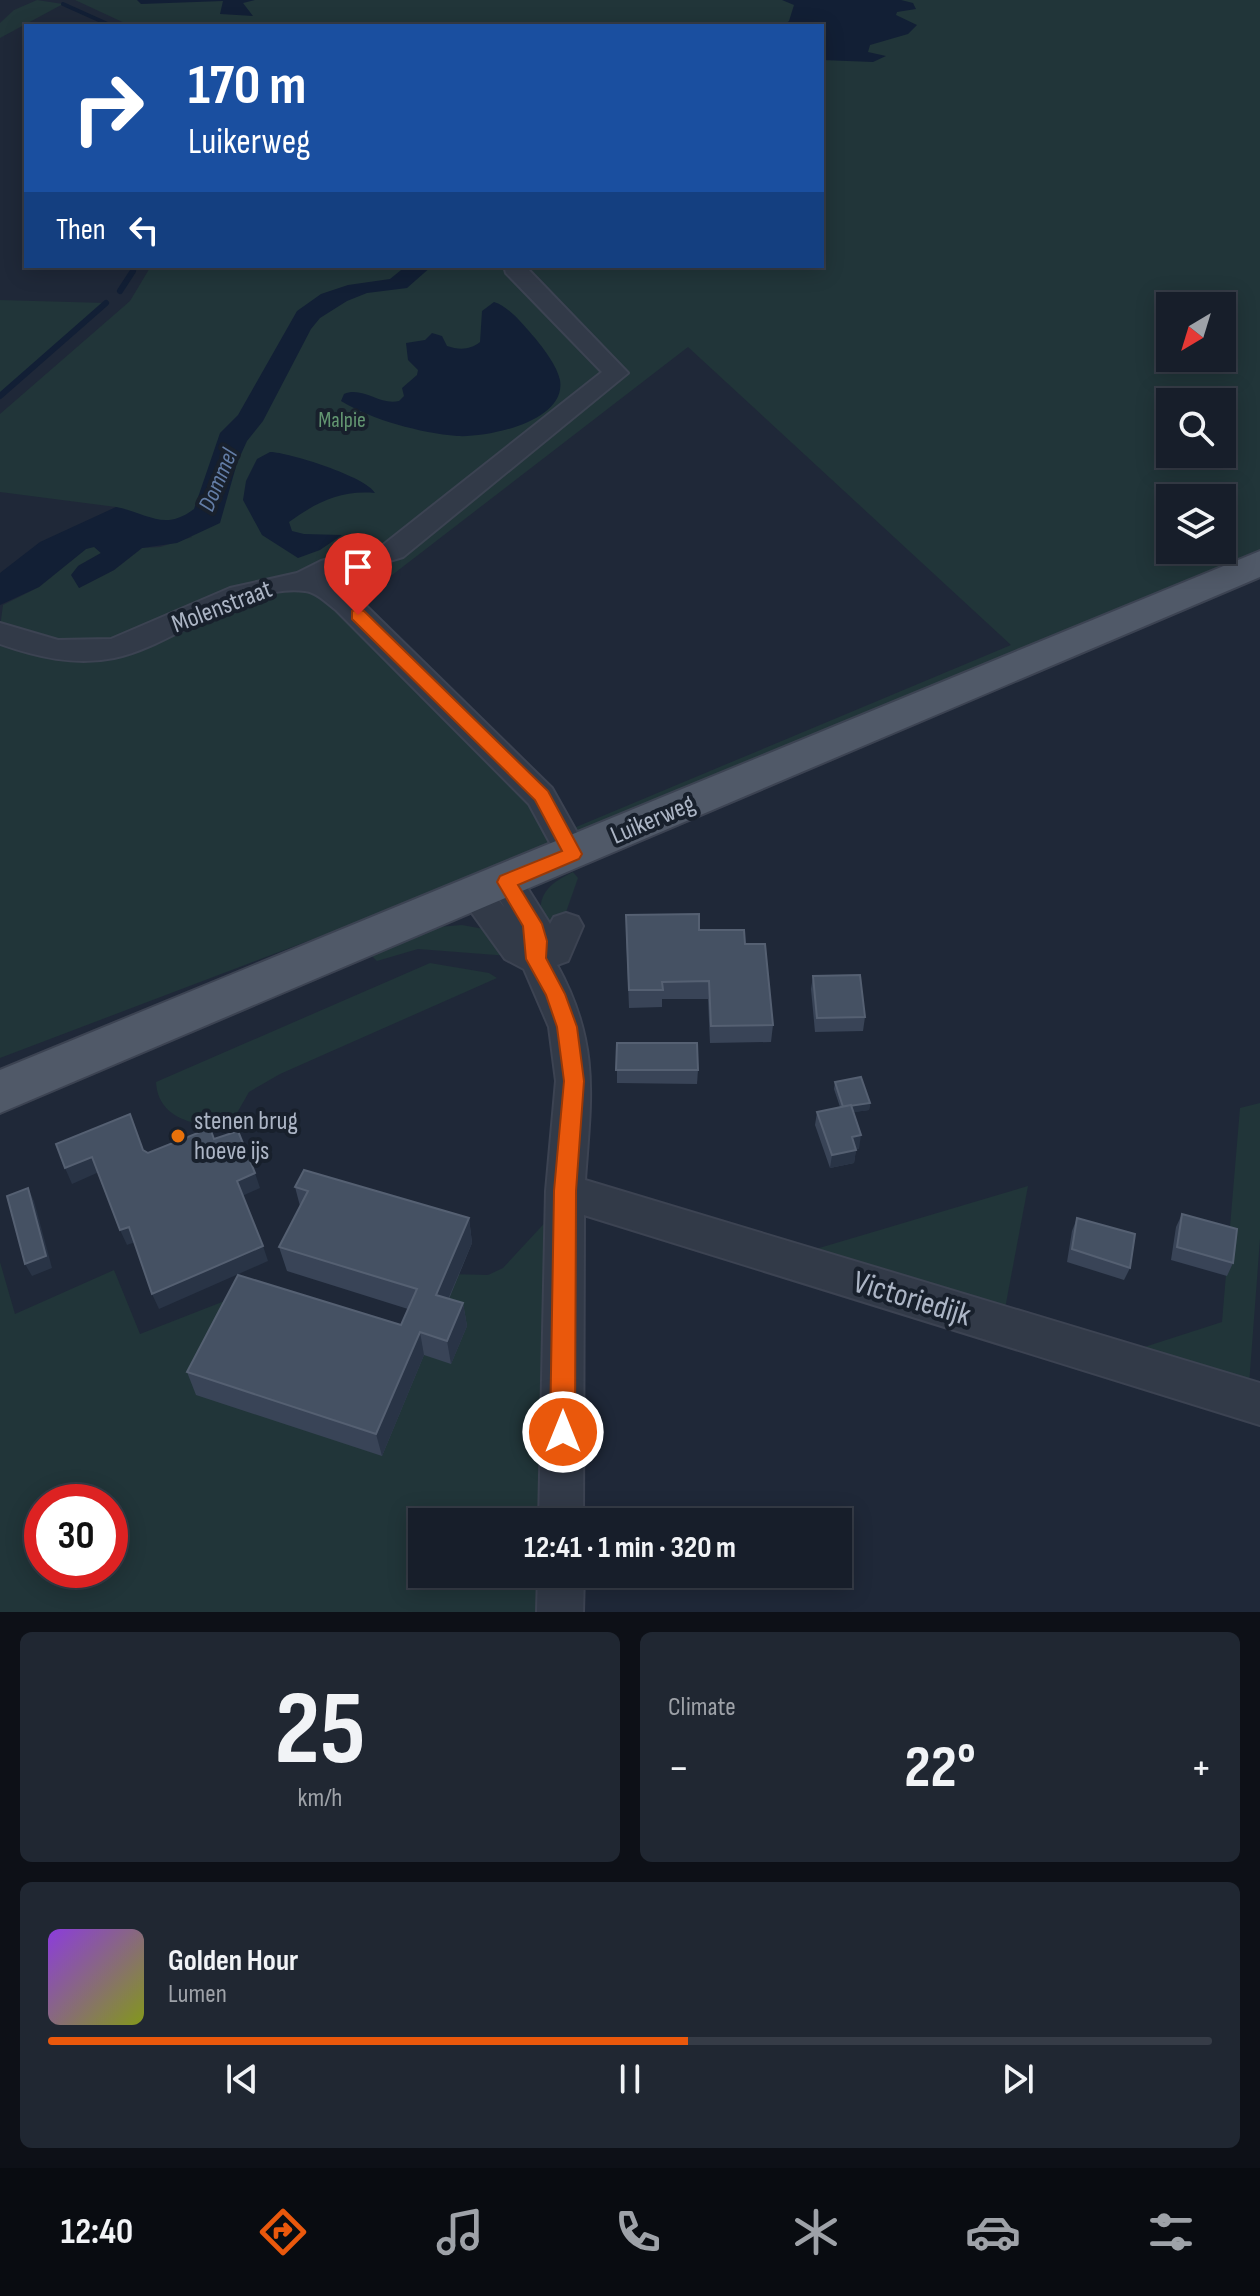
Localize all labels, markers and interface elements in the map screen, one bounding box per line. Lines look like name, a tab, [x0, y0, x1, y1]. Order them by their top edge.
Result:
text: 170 m	[188, 53, 306, 120]
icon: right	[56, 56, 160, 160]
text: Luikerweg	[188, 121, 310, 164]
icon: left	[122, 208, 166, 252]
text: Then	[56, 212, 106, 248]
north arrow	[1156, 292, 1236, 372]
map controls	[1156, 292, 1236, 564]
button: search	[1156, 388, 1236, 468]
park label: Malpie	[318, 407, 366, 434]
water label: Dommel	[192, 444, 244, 516]
button: layers	[1156, 484, 1236, 564]
pin	[324, 533, 392, 615]
icon: arrive	[336, 545, 380, 589]
street label: Molenstraat	[167, 574, 277, 640]
street label: Luikerweg	[606, 788, 700, 852]
place label: stenen brug hoeve ijs	[194, 1106, 298, 1167]
marker: stenen brug hoeve ijs	[169, 1127, 187, 1145]
street label: Victoriedijk	[848, 1263, 976, 1335]
position arrow	[521, 1390, 605, 1474]
speed limit sign: 30	[24, 1484, 128, 1588]
text: 12:41 · 1 min · 320 m	[524, 1530, 736, 1566]
text: 25	[274, 1668, 366, 1793]
text: Climate	[668, 1692, 736, 1723]
text: 22°	[904, 1732, 976, 1804]
text: −	[668, 1742, 690, 1795]
text: +	[1190, 1742, 1212, 1795]
text: km/h	[298, 1783, 342, 1814]
text: Golden Hour	[168, 1943, 298, 1979]
text: Lumen	[168, 1979, 227, 2010]
icon: previous	[220, 2057, 264, 2101]
icon: pause	[608, 2057, 652, 2101]
icon: next	[996, 2057, 1040, 2101]
icon: directions	[255, 2204, 311, 2260]
icon: music	[432, 2204, 488, 2260]
icon: phone	[610, 2204, 666, 2260]
icon: climate	[788, 2204, 844, 2260]
icon: car	[965, 2204, 1021, 2260]
icon: filters	[1143, 2204, 1199, 2260]
text: 12:40	[61, 2211, 133, 2254]

